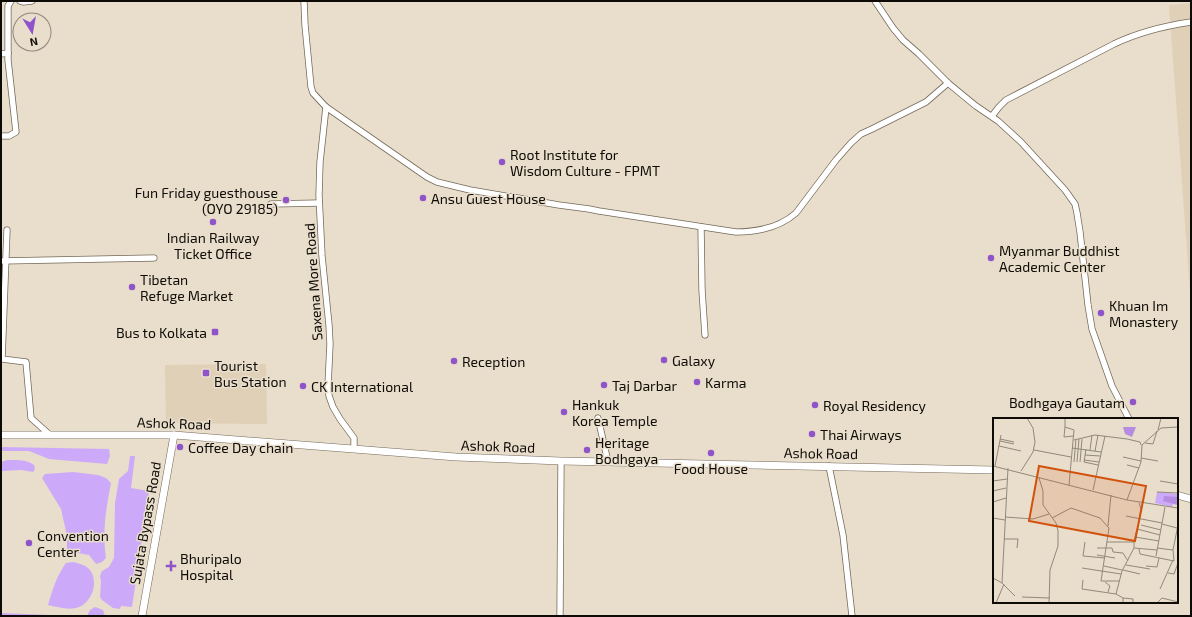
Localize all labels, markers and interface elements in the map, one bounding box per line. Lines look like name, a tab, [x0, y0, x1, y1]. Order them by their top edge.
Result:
north arrow	[12, 12, 52, 52]
text: N	[29, 35, 39, 49]
place label: Root Institute for Wisdom Culture - FPMT	[510, 146, 660, 179]
marker: Root Institute for Wisdom Culture - FPMT	[497, 157, 507, 167]
place label: Fun Friday guesthouse (OYO 29185)	[135, 184, 278, 217]
place label: Ansu Guest House	[431, 190, 546, 207]
marker: Ansu Guest House	[418, 193, 428, 203]
marker: Fun Friday guesthouse (OYO 29185)	[281, 195, 291, 205]
marker: Indian Railway Ticket Office	[208, 217, 218, 227]
street label: Saxena More Road	[300, 223, 326, 341]
place label: Indian Railway Ticket Office	[167, 229, 260, 262]
place label: Myanmar Buddhist Academic Center	[999, 242, 1120, 275]
marker: Myanmar Buddhist Academic Center	[986, 253, 996, 263]
place label: Tibetan Refuge Market	[140, 271, 233, 304]
marker: Tibetan Refuge Market	[127, 282, 137, 292]
place label: Khuan Im Monastery	[1109, 297, 1179, 330]
marker: Khuan Im Monastery	[1096, 308, 1106, 318]
place label: Bus to Kolkata	[116, 324, 207, 341]
marker: Bus to Kolkata	[210, 327, 220, 337]
place label: Galaxy	[672, 352, 716, 369]
place label: Reception	[462, 353, 525, 370]
marker: Galaxy	[659, 355, 669, 365]
marker: Reception	[449, 356, 459, 366]
place label: Tourist Bus Station	[214, 357, 287, 390]
marker: Tourist Bus Station	[201, 368, 211, 378]
place label: Karma	[705, 374, 747, 391]
place label: Taj Darbar	[612, 377, 677, 394]
marker: Karma	[692, 377, 702, 387]
place label: CK International	[311, 378, 414, 395]
marker: Taj Darbar	[599, 380, 609, 390]
marker: CK International	[298, 381, 308, 391]
place label: Bodhgaya Gautam	[1009, 394, 1125, 411]
place label: Hankuk Korea Temple	[572, 396, 658, 429]
place label: Royal Residency	[823, 397, 927, 414]
marker: Bodhgaya Gautam	[1128, 397, 1138, 407]
marker: Royal Residency	[810, 400, 820, 410]
marker: Hankuk Korea Temple	[559, 407, 569, 417]
street label: Ashok Road	[137, 413, 211, 433]
inset map	[993, 418, 1178, 603]
place label: Thai Airways	[820, 426, 902, 443]
marker: Thai Airways	[807, 429, 817, 439]
place label: Heritage Bodhgaya	[595, 434, 658, 467]
street label: Ashok Road	[461, 436, 535, 456]
place label: Coffee Day chain	[188, 439, 293, 456]
marker: Coffee Day chain	[175, 442, 185, 452]
street label: Ashok Road	[784, 444, 858, 462]
marker: Heritage Bodhgaya	[582, 445, 592, 455]
marker: Food House	[706, 448, 716, 458]
street label: Sujata Bypass Road	[126, 460, 164, 586]
place label: Food House	[674, 460, 748, 477]
place label: Convention Center	[37, 527, 109, 560]
marker: Convention Center	[24, 538, 34, 548]
place label: Bhuripalo Hospital	[180, 550, 242, 583]
marker: Bhuripalo Hospital	[165, 560, 177, 572]

